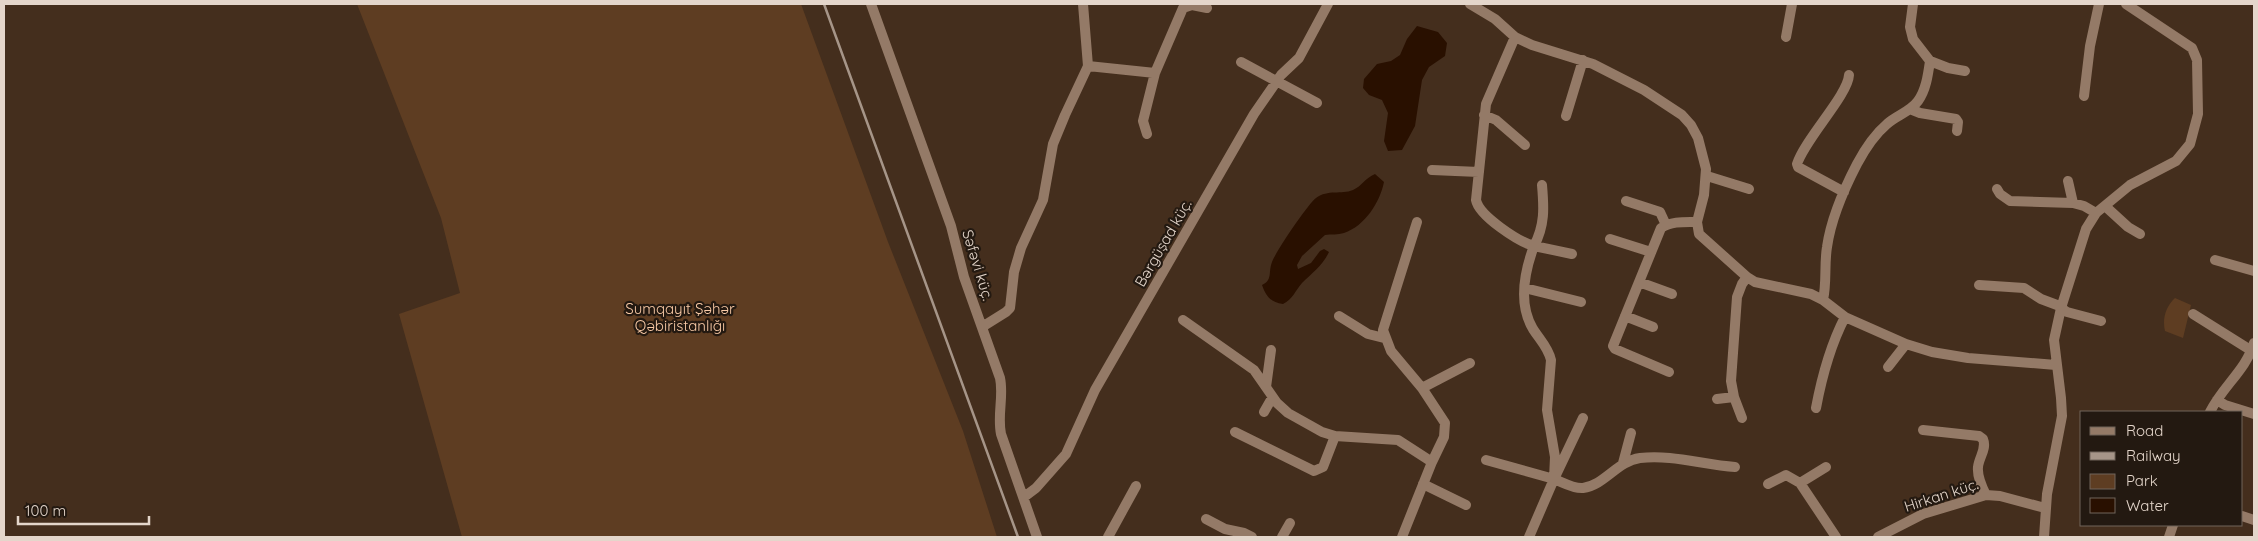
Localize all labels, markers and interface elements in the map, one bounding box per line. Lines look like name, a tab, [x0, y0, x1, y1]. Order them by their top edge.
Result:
street label: Bərgüşad küç.	[1130, 196, 1196, 290]
street label: Səfəvi küç.	[958, 227, 998, 303]
park label: Sumqayıt Şəhər Qəbiristanlığı	[625, 299, 735, 335]
legend	[2080, 411, 2243, 526]
text: Road	[2126, 421, 2163, 440]
text: Railway	[2126, 446, 2181, 465]
text: Park	[2126, 471, 2158, 490]
street label: Hirkan küç.	[1902, 474, 1980, 516]
scale bar	[18, 494, 149, 526]
text: Water	[2126, 496, 2169, 515]
text: 100 m	[25, 501, 66, 520]

